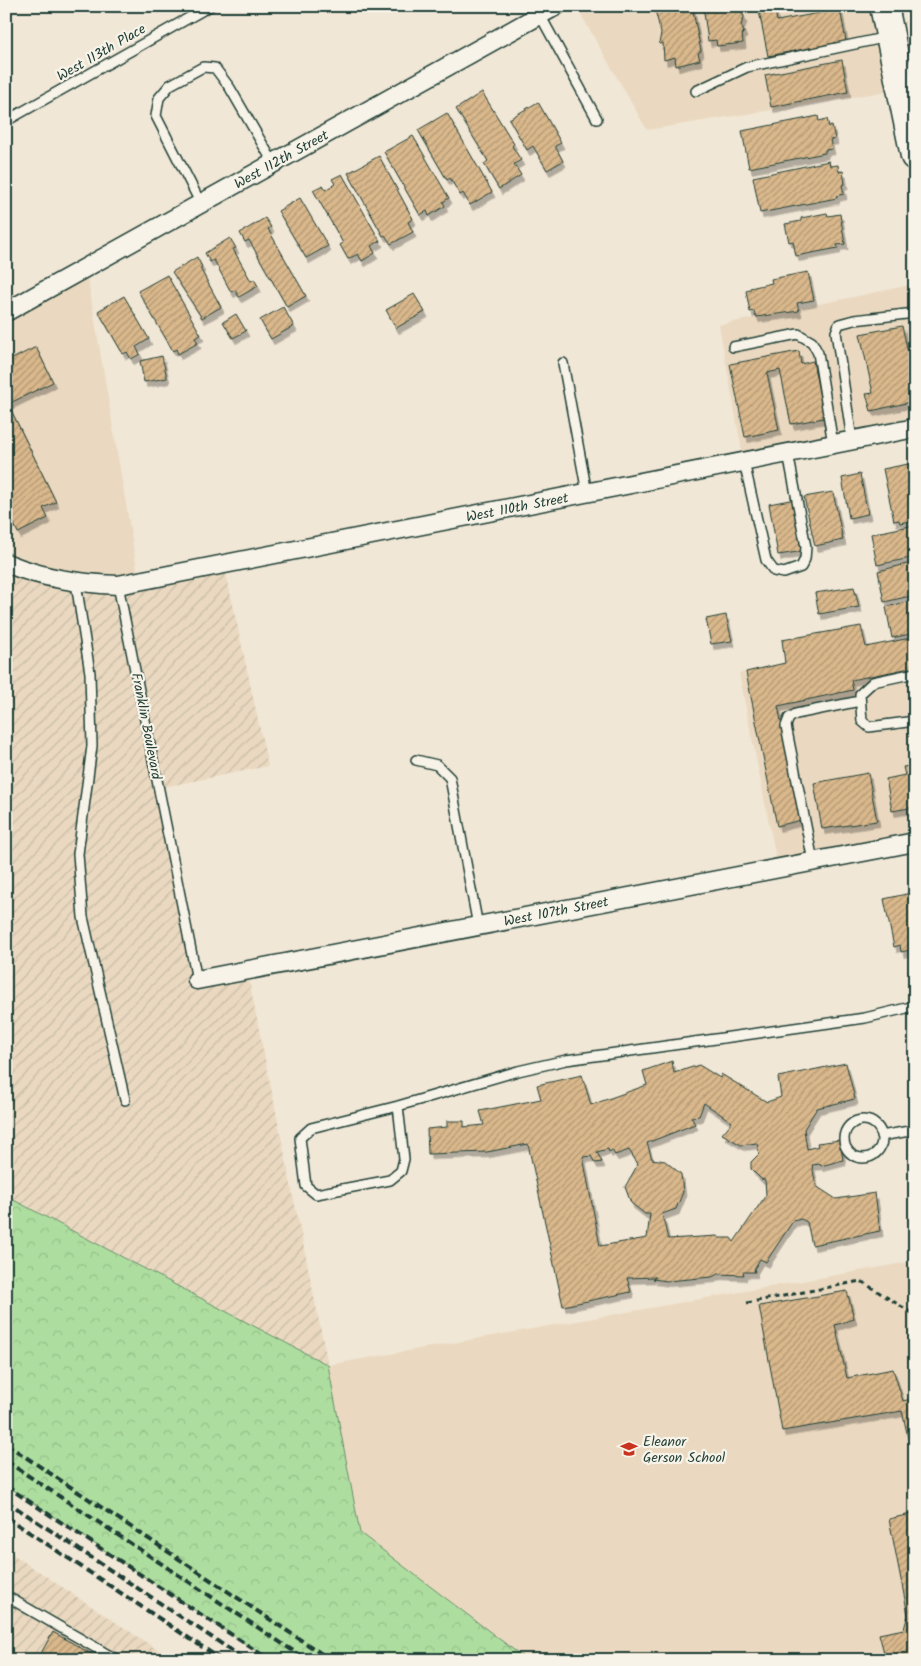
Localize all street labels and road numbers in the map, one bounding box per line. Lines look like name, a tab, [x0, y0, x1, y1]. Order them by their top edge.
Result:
street label: West 113th Place	[53, 18, 151, 87]
street label: West 112th Street	[230, 124, 333, 195]
street label: West 110th Street	[464, 487, 571, 529]
street label: Franklin Boulevard	[125, 671, 167, 782]
street label: West 107th Street	[502, 891, 611, 933]

